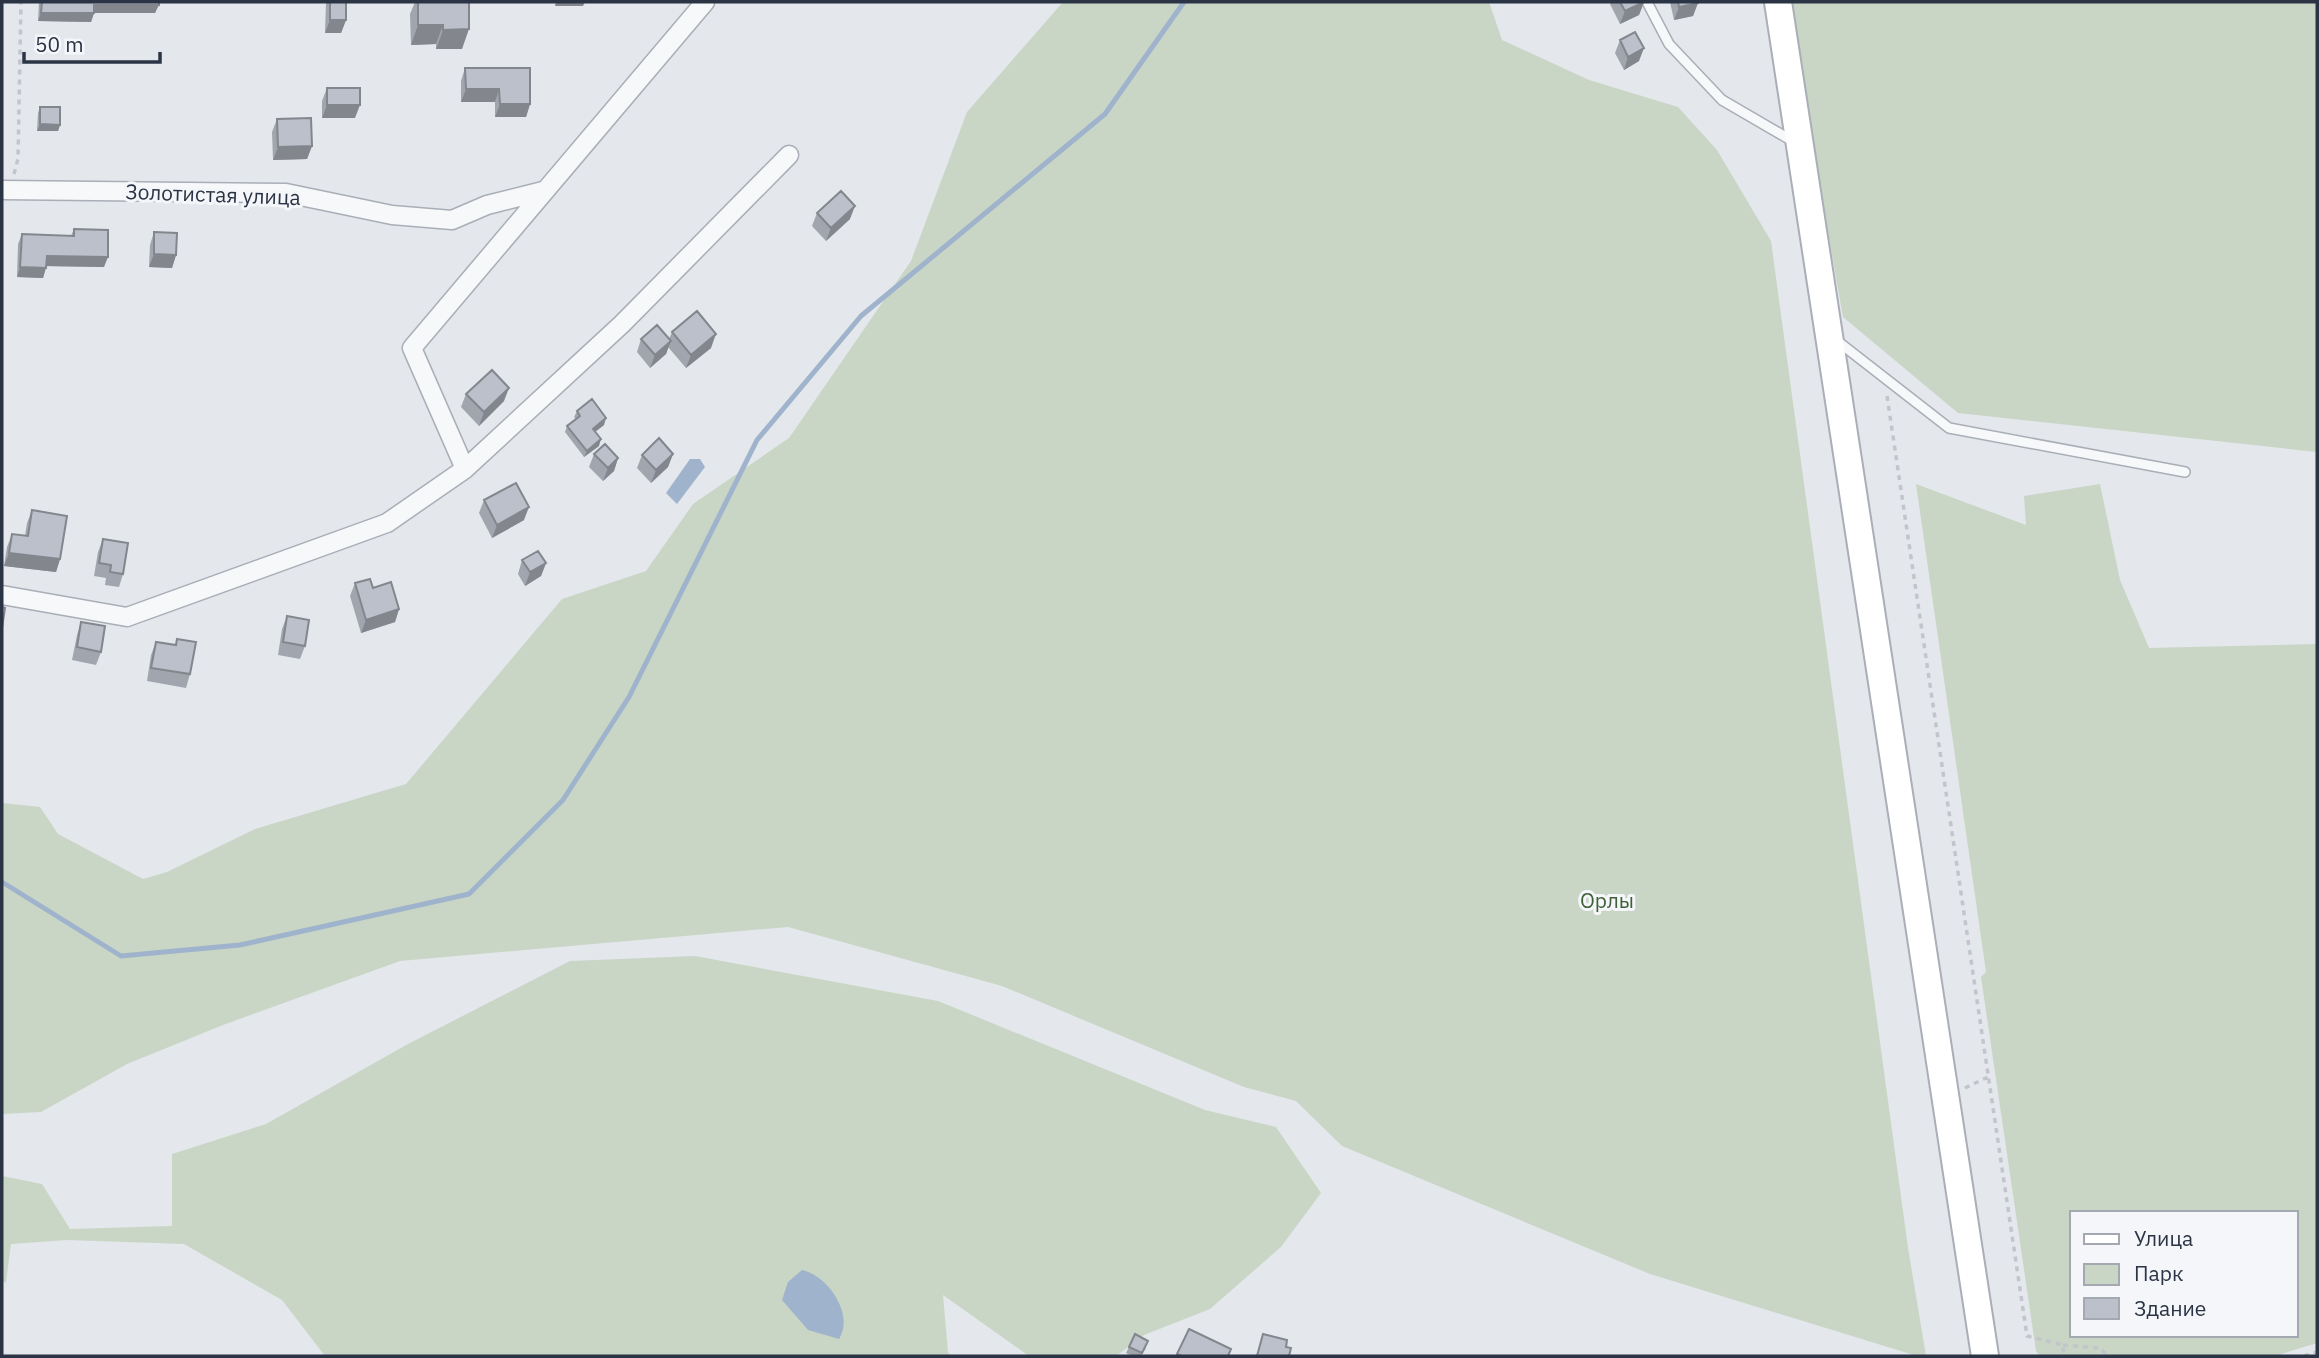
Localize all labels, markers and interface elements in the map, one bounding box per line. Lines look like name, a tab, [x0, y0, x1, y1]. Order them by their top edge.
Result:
scale bar	[24, 21, 161, 65]
text: 50 m	[35, 30, 84, 58]
street label: Золотистая улица	[125, 177, 301, 211]
park label: Орлы	[1580, 886, 1634, 914]
legend	[2070, 1211, 2298, 1337]
text: Улица	[2134, 1224, 2193, 1252]
text: Парк	[2134, 1259, 2184, 1287]
text: Здание	[2134, 1294, 2206, 1322]

